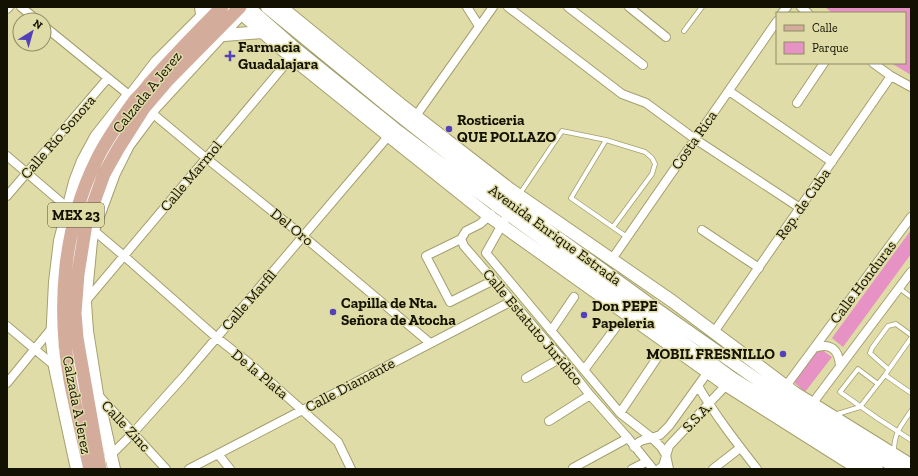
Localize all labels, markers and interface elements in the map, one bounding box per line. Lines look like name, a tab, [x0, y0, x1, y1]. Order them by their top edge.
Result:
north arrow	[12, 12, 52, 52]
legend	[776, 12, 906, 64]
text: N	[30, 17, 45, 33]
text: Calle	[812, 21, 838, 35]
place label: Farmacia Guadalajara	[238, 38, 319, 73]
text: Parque	[812, 41, 849, 55]
street label: Calzada A Jerez	[109, 48, 185, 136]
marker: Farmacia Guadalajara	[225, 51, 235, 61]
street label: Calle Río Sonora	[17, 91, 99, 183]
street label: Costa Rica	[667, 107, 721, 173]
place label: Rosticeria QUE POLLAZO	[457, 111, 556, 146]
marker: Rosticeria QUE POLLAZO	[444, 124, 454, 134]
street label: Calle Marmol	[156, 137, 226, 215]
street label: Rep. de Cuba	[772, 165, 834, 243]
street label: Avenida Enrique Estrada	[485, 181, 625, 289]
road number: MEX 23	[48, 203, 104, 227]
street label: Del Oro	[267, 204, 317, 250]
street label: Calle Honduras	[826, 237, 900, 327]
street label: Calle Estatuto Jurídico	[479, 265, 587, 389]
street label: Calle Marfil	[218, 266, 280, 334]
place label: Capilla de Nta. Señora de Atocha	[341, 294, 456, 329]
place label: Don PEPE Papeleria	[592, 297, 658, 332]
marker: Capilla de Nta. Señora de Atocha	[328, 307, 338, 317]
marker: Don PEPE Papeleria	[579, 310, 589, 320]
street label: De la Plata	[228, 345, 292, 403]
place label: MOBIL FRESNILLO	[646, 345, 775, 363]
marker: MOBIL FRESNILLO	[778, 349, 788, 359]
street label: Calzada A Jerez	[59, 354, 95, 456]
street label: Calle Diamante	[302, 354, 398, 416]
street label: Calle Zinc	[98, 397, 154, 455]
street label: S.S.A.	[678, 398, 716, 436]

